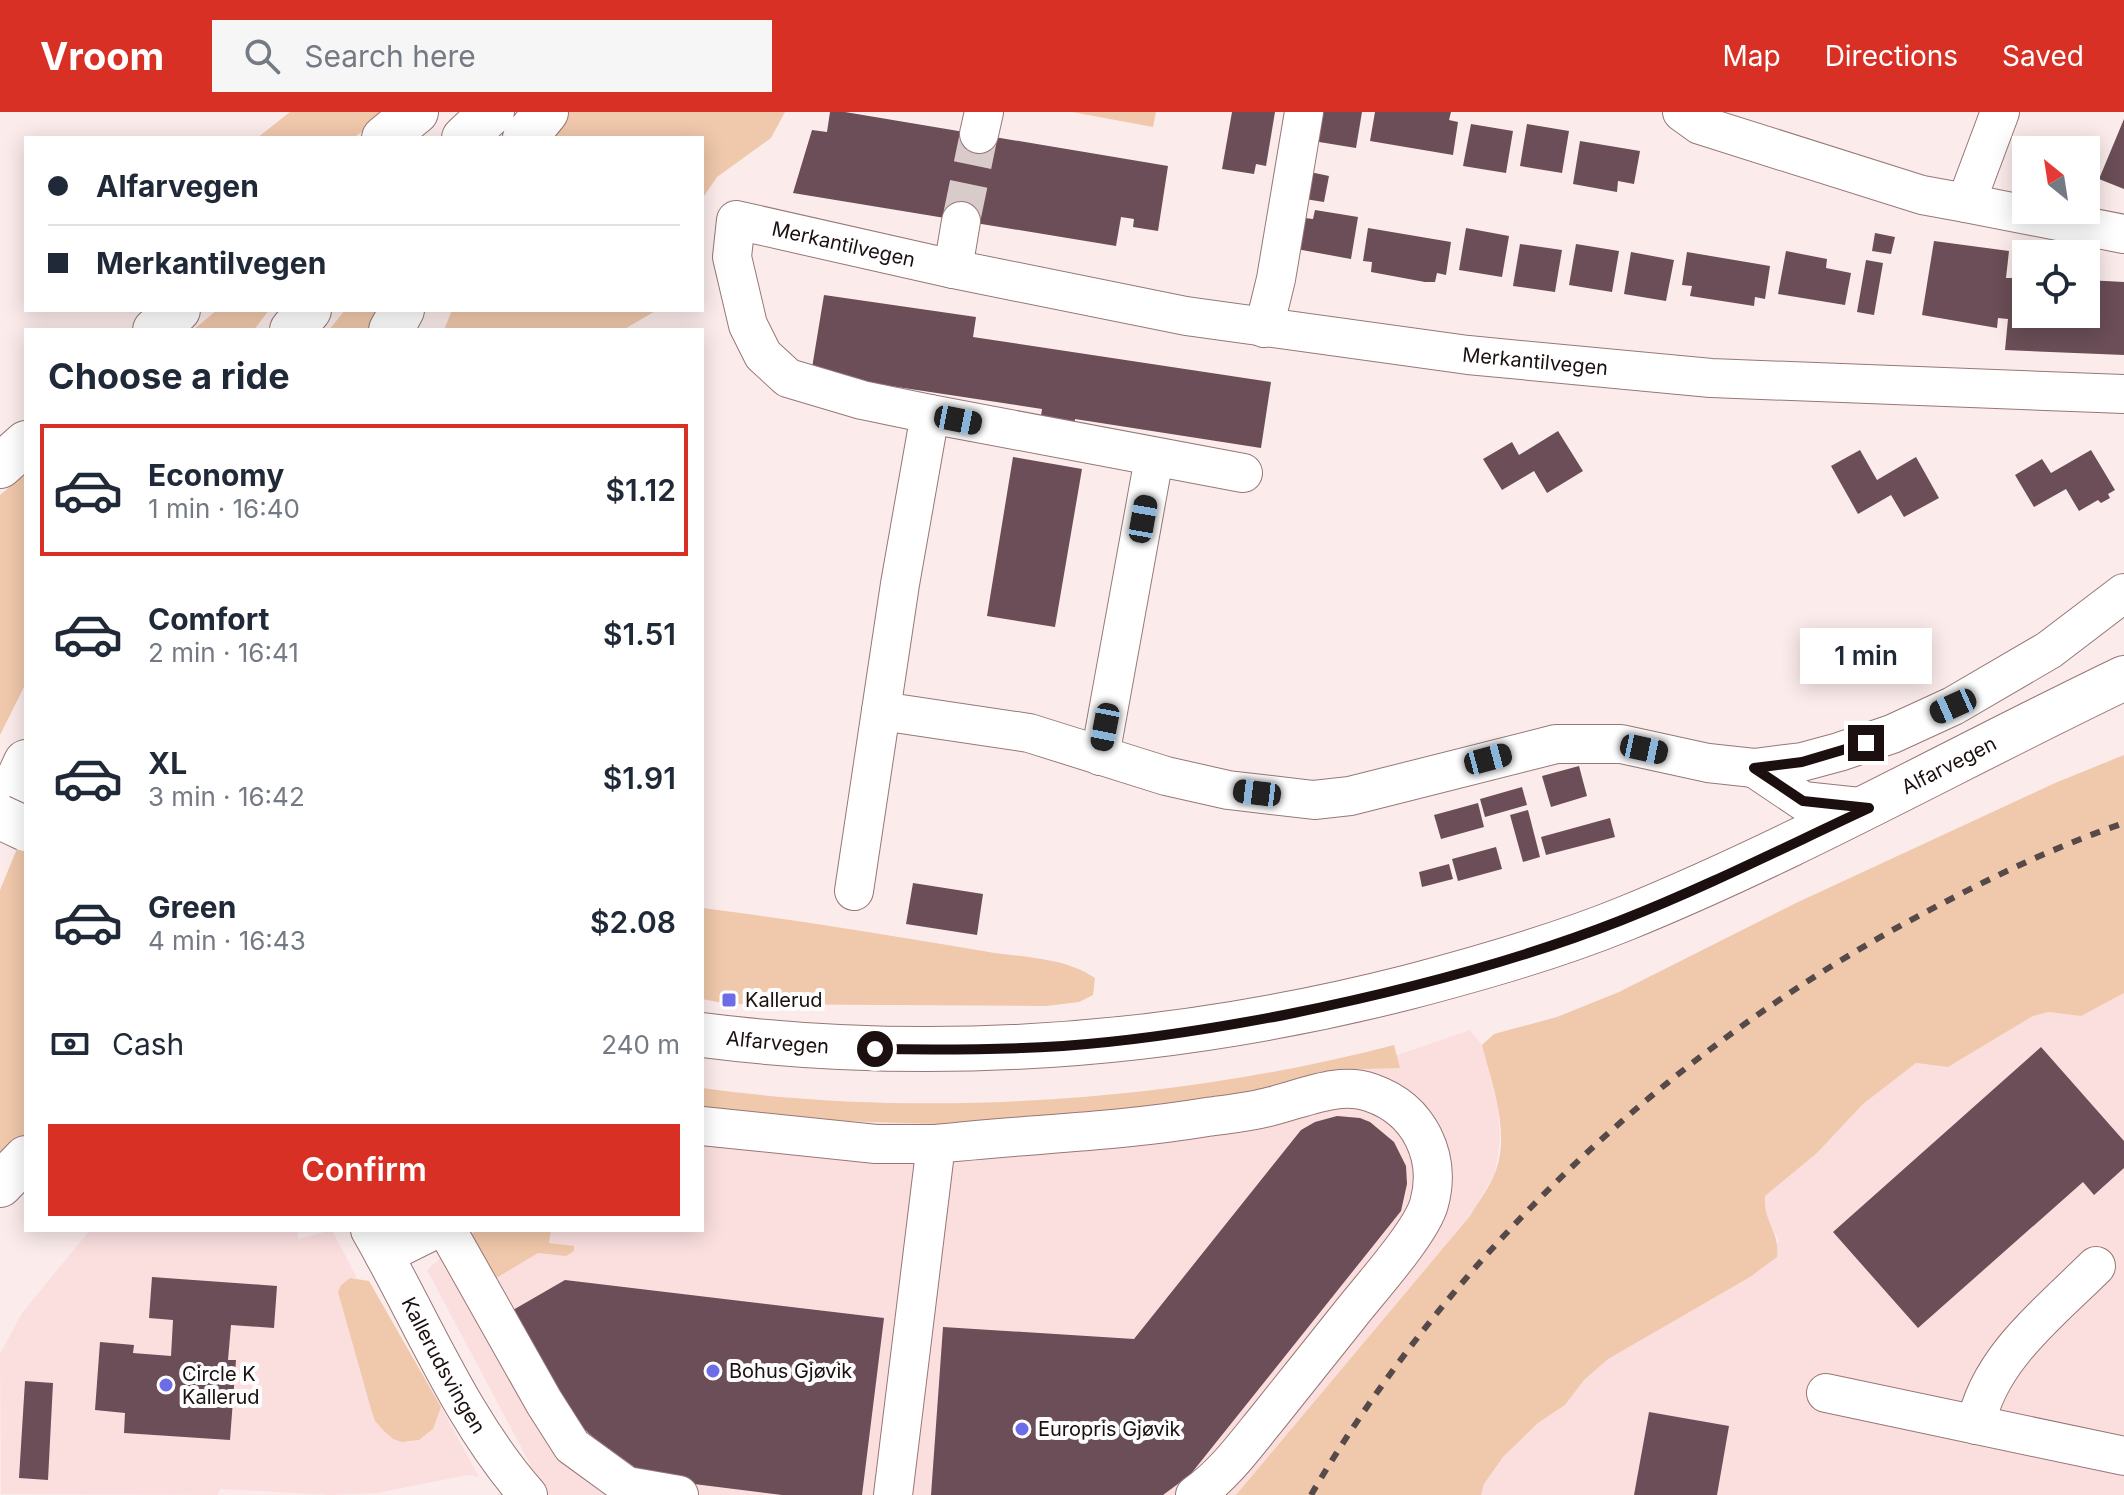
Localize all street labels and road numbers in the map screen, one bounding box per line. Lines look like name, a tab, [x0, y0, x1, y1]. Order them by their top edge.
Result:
street label: Merkantilvegen	[770, 216, 918, 272]
street label: Merkantilvegen	[1461, 343, 1609, 380]
street label: Alfarvegen	[1898, 731, 2000, 799]
street label: Alfarvegen	[725, 1026, 830, 1058]
street label: Kallerudsvingen	[396, 1293, 491, 1438]

